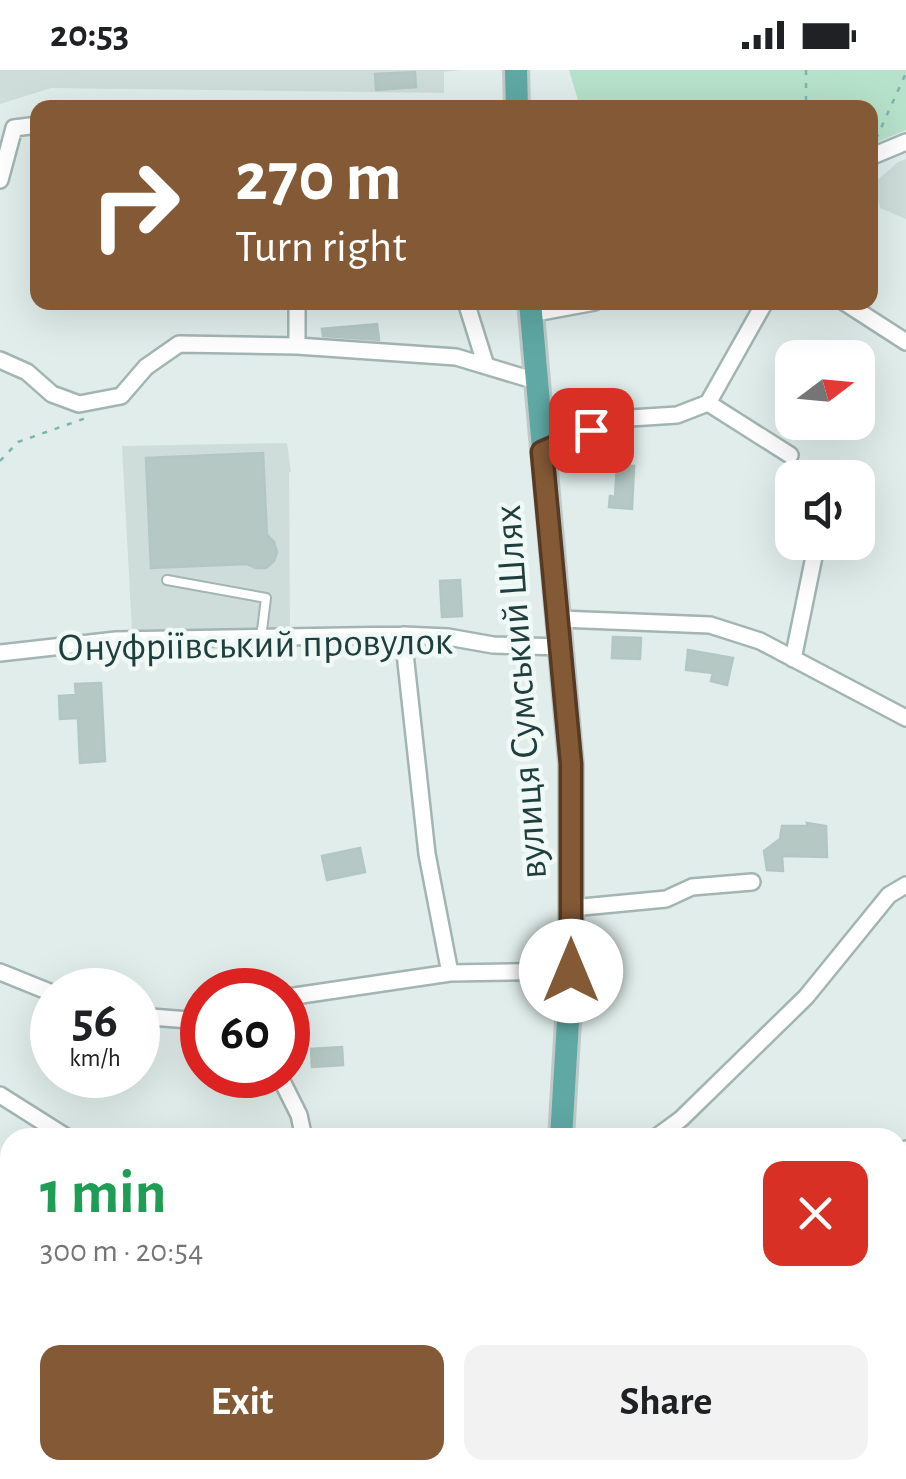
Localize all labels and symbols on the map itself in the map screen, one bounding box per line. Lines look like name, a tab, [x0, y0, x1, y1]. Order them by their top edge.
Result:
north arrow	[775, 340, 875, 440]
pin	[549, 388, 634, 473]
street label: вулиця Сумський Шлях	[488, 503, 554, 881]
street label: Онуфріївський провулок	[57, 622, 453, 668]
position arrow	[519, 919, 623, 1023]
speed limit sign: 60	[180, 968, 310, 1098]

